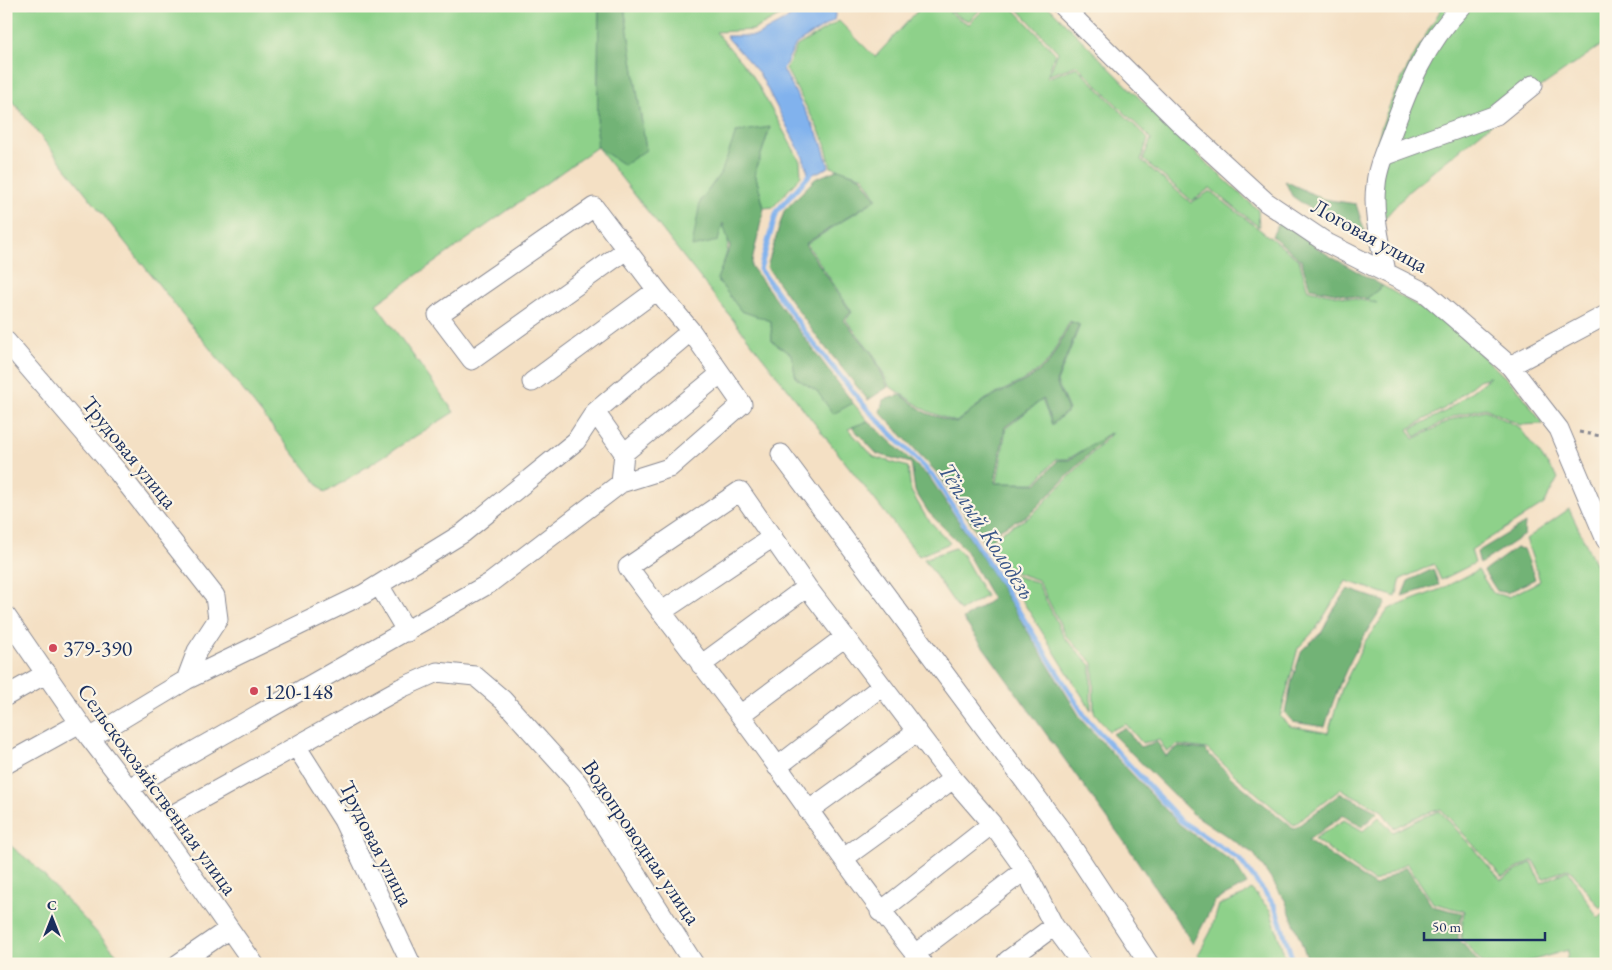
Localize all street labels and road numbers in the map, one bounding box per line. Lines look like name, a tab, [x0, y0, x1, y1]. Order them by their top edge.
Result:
street label: Логовая улица	[1306, 192, 1433, 279]
street label: Трудовая улица	[75, 390, 184, 515]
street label: Сельскохозяйственная улица	[71, 678, 244, 901]
street label: Водопроводная улица	[576, 754, 708, 931]
street label: Трудовая улица	[333, 776, 421, 911]

